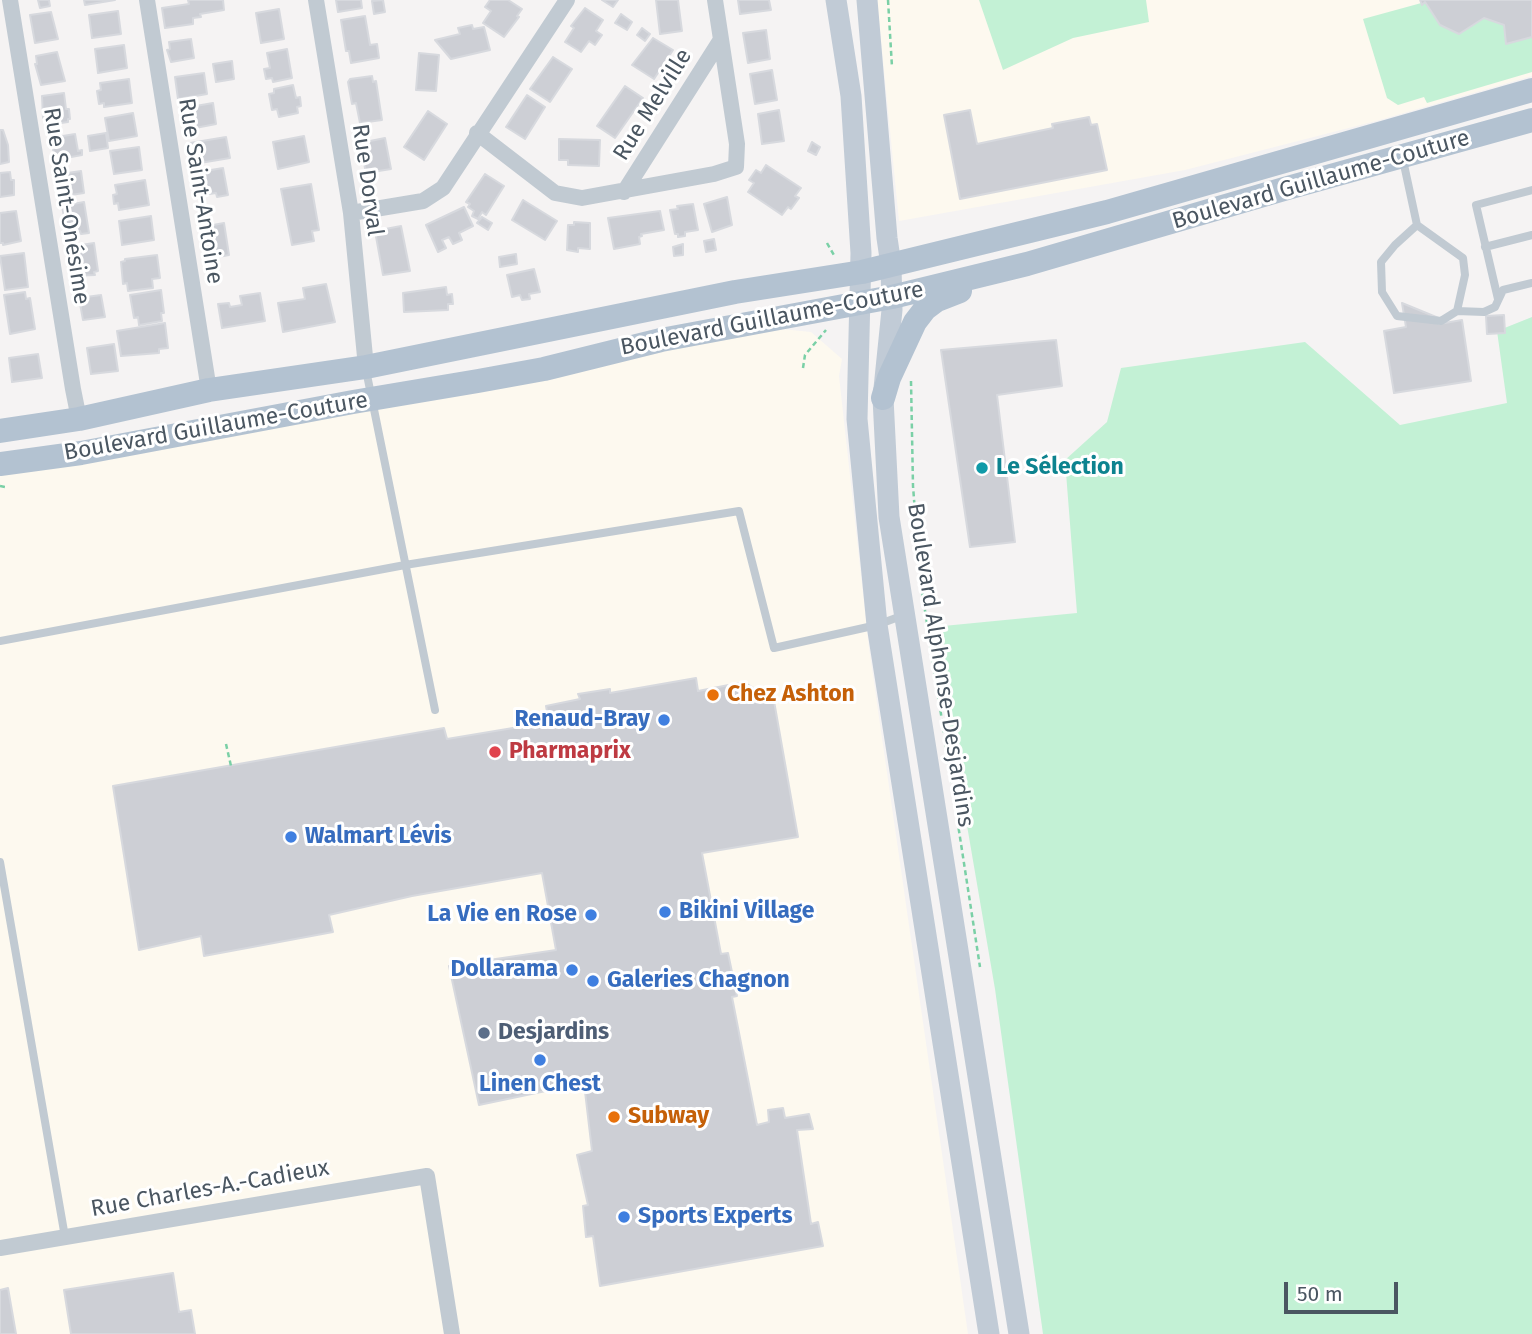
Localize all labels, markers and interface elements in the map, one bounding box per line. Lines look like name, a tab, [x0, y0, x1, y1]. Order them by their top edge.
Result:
street label: Rue Melville	[608, 44, 698, 166]
street label: Rue Saint-Antoine	[172, 96, 228, 286]
street label: Rue Saint-Onésime	[37, 106, 95, 306]
street label: Rue Dorval	[345, 122, 389, 238]
street label: Boulevard Guillaume-Couture	[1169, 124, 1473, 236]
street label: Boulevard Guillaume-Couture	[618, 276, 926, 362]
street label: Boulevard Guillaume-Couture	[62, 387, 370, 467]
place label: Le Sélection	[996, 454, 1124, 482]
marker: Le Sélection	[974, 460, 990, 476]
street label: Boulevard Alphonse-Desjardins	[901, 501, 979, 829]
place label: Chez Ashton	[727, 681, 855, 709]
marker: Chez Ashton	[705, 687, 721, 703]
place label: Renaud-Bray	[514, 706, 650, 734]
marker: Renaud-Bray	[656, 712, 672, 728]
place label: Pharmaprix	[509, 738, 631, 766]
marker: Pharmaprix	[487, 744, 503, 760]
place label: Walmart Lévis	[305, 823, 452, 851]
marker: Walmart Lévis	[283, 829, 299, 845]
place label: Bikini Village	[679, 898, 814, 926]
place label: La Vie en Rose	[427, 901, 577, 929]
marker: Bikini Village	[657, 904, 673, 920]
marker: La Vie en Rose	[583, 907, 599, 923]
place label: Dollarama	[450, 956, 558, 984]
marker: Dollarama	[564, 962, 580, 978]
place label: Galeries Chagnon	[607, 967, 790, 995]
marker: Galeries Chagnon	[585, 973, 601, 989]
place label: Desjardins	[498, 1019, 609, 1047]
marker: Desjardins	[476, 1025, 492, 1041]
marker: Linen Chest	[532, 1052, 548, 1068]
place label: Linen Chest	[479, 1071, 601, 1099]
place label: Subway	[628, 1103, 709, 1131]
marker: Subway	[606, 1109, 622, 1125]
street label: Rue Charles-A.-Cadieux	[89, 1154, 331, 1224]
place label: Sports Experts	[638, 1203, 792, 1231]
marker: Sports Experts	[616, 1209, 632, 1225]
scale bar	[1287, 1268, 1401, 1312]
text: 50 m	[1297, 1281, 1343, 1307]

